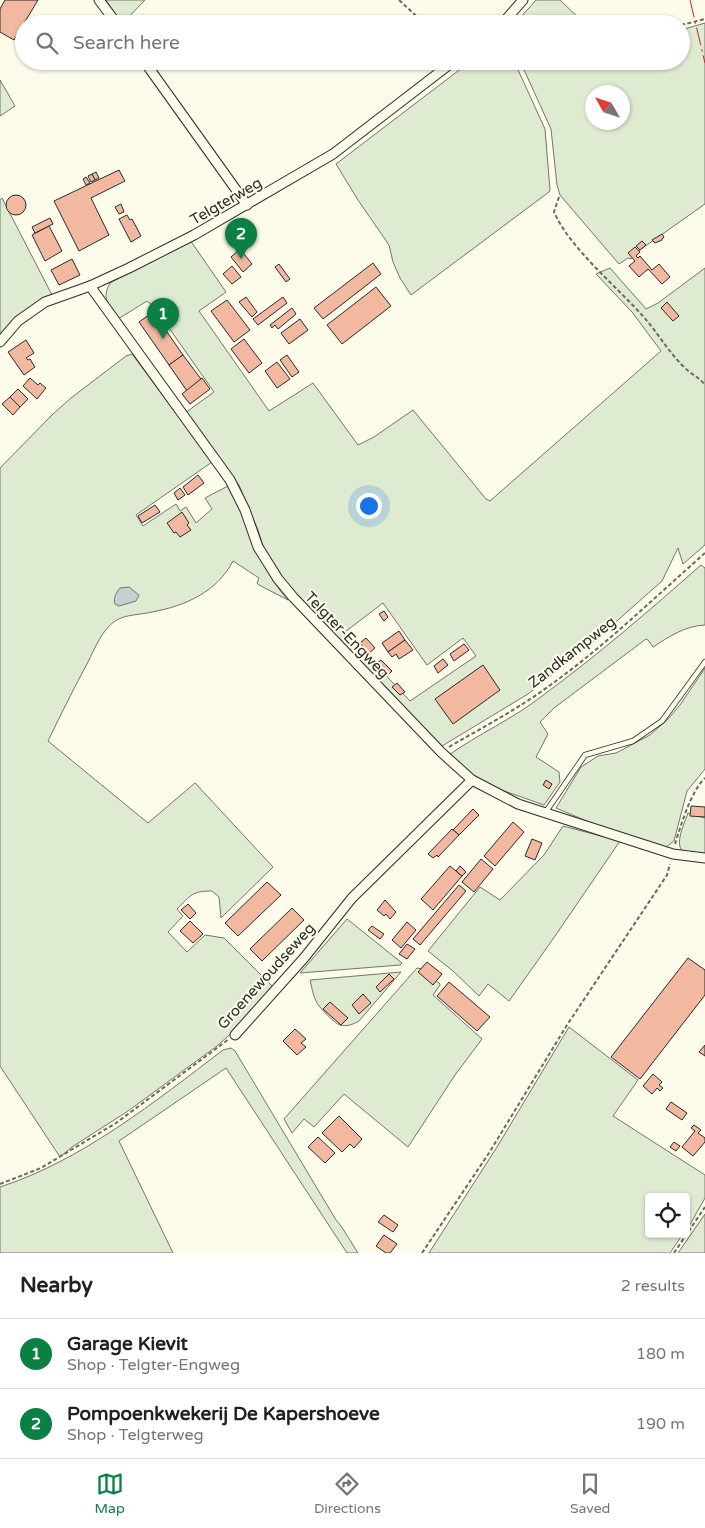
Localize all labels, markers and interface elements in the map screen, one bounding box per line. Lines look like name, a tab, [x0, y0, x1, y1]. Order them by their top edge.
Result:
search box	[15, 15, 690, 70]
icon: search	[33, 29, 61, 57]
text: Search here	[73, 32, 180, 54]
north arrow	[585, 85, 630, 130]
street label: Telgterweg	[187, 173, 265, 229]
pin: 2	[225, 218, 257, 259]
pin: 1	[147, 298, 179, 339]
your location	[356, 493, 382, 519]
street label: Telgter-Engweg	[301, 588, 393, 682]
street label: Zandkampweg	[525, 612, 619, 692]
street label: Groenewoudseweg	[214, 919, 318, 1033]
map controls	[645, 1193, 690, 1238]
button: locate	[645, 1193, 690, 1238]
text: Nearby	[20, 1273, 93, 1298]
text: 2 results	[621, 1276, 685, 1296]
text: Garage Kievit	[67, 1333, 188, 1355]
text: 1	[31, 1344, 41, 1364]
text: 180 m	[636, 1344, 685, 1364]
text: Shop · Telgter-Engweg	[67, 1355, 240, 1375]
text: Pompoenkwekerij De Kapershoeve	[67, 1403, 380, 1425]
text: 2	[31, 1414, 41, 1434]
text: 190 m	[636, 1414, 685, 1434]
text: Shop · Telgterweg	[67, 1425, 204, 1445]
tab: Map	[95, 1470, 125, 1517]
tab: Directions	[314, 1470, 381, 1517]
tab: Saved	[570, 1470, 610, 1517]

